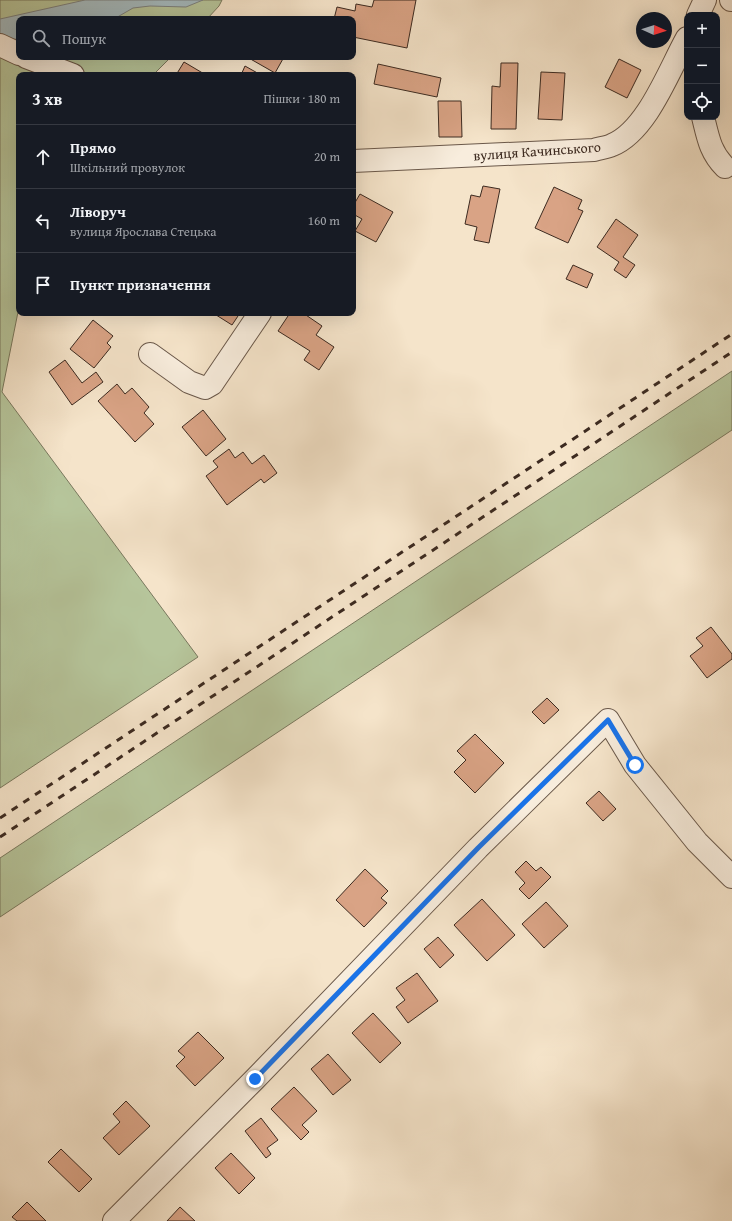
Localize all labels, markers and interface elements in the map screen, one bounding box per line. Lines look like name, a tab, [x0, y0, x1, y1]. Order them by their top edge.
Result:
north arrow	[636, 12, 672, 48]
map controls	[684, 12, 720, 120]
button: +	[684, 12, 720, 48]
search box	[16, 16, 356, 60]
icon: search	[30, 27, 52, 49]
text: Пошук	[62, 28, 106, 49]
button: −	[684, 48, 720, 84]
button: locate	[684, 84, 720, 120]
text: 3 хв	[32, 86, 62, 111]
text: Пішки · 180 m	[263, 89, 340, 108]
text: Прямо	[70, 137, 116, 158]
street label: вулиця Качинського	[473, 137, 601, 165]
icon: ahead	[32, 146, 54, 168]
text: 20 m	[314, 147, 340, 166]
text: Шкільний провулок	[70, 158, 185, 177]
text: Ліворуч	[70, 201, 126, 222]
icon: left	[32, 210, 54, 232]
text: 160 m	[308, 211, 340, 230]
text: вулиця Ярослава Стецька	[70, 222, 216, 241]
icon: arrive	[32, 274, 54, 296]
text: Пункт призначення	[70, 274, 211, 295]
route start	[626, 756, 644, 774]
route end	[246, 1070, 264, 1088]

